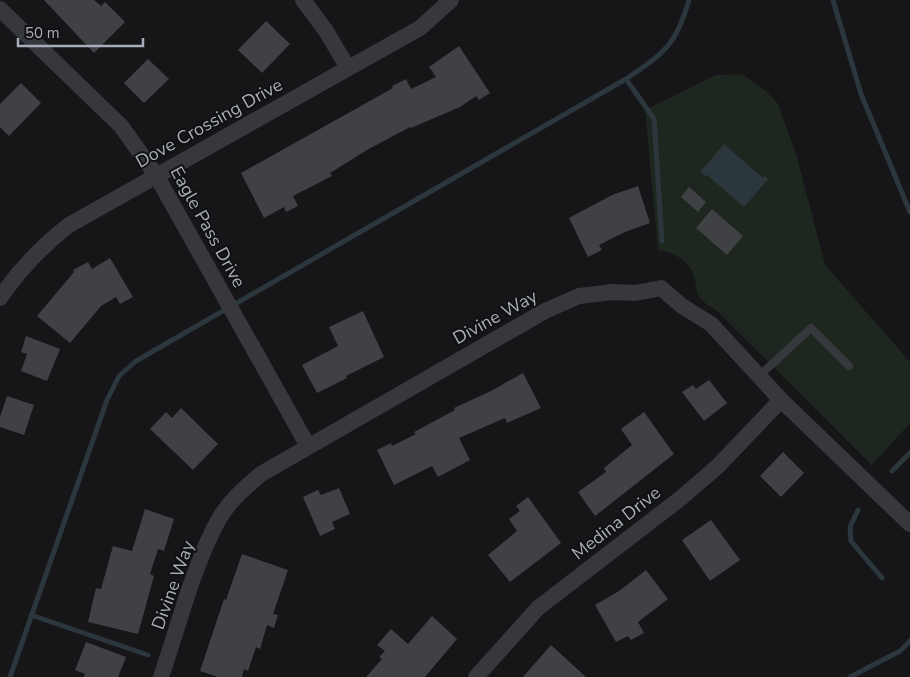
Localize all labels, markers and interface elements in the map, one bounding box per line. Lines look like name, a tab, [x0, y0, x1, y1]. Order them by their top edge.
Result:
scale bar	[18, 15, 142, 47]
text: 50 m	[25, 23, 60, 43]
street label: Dove Crossing Drive	[131, 73, 287, 173]
street label: Eagle Pass Drive	[165, 162, 251, 292]
street label: Divine Way	[449, 284, 542, 350]
street label: Medina Drive	[567, 481, 665, 565]
street label: Divine Way	[146, 537, 200, 633]

